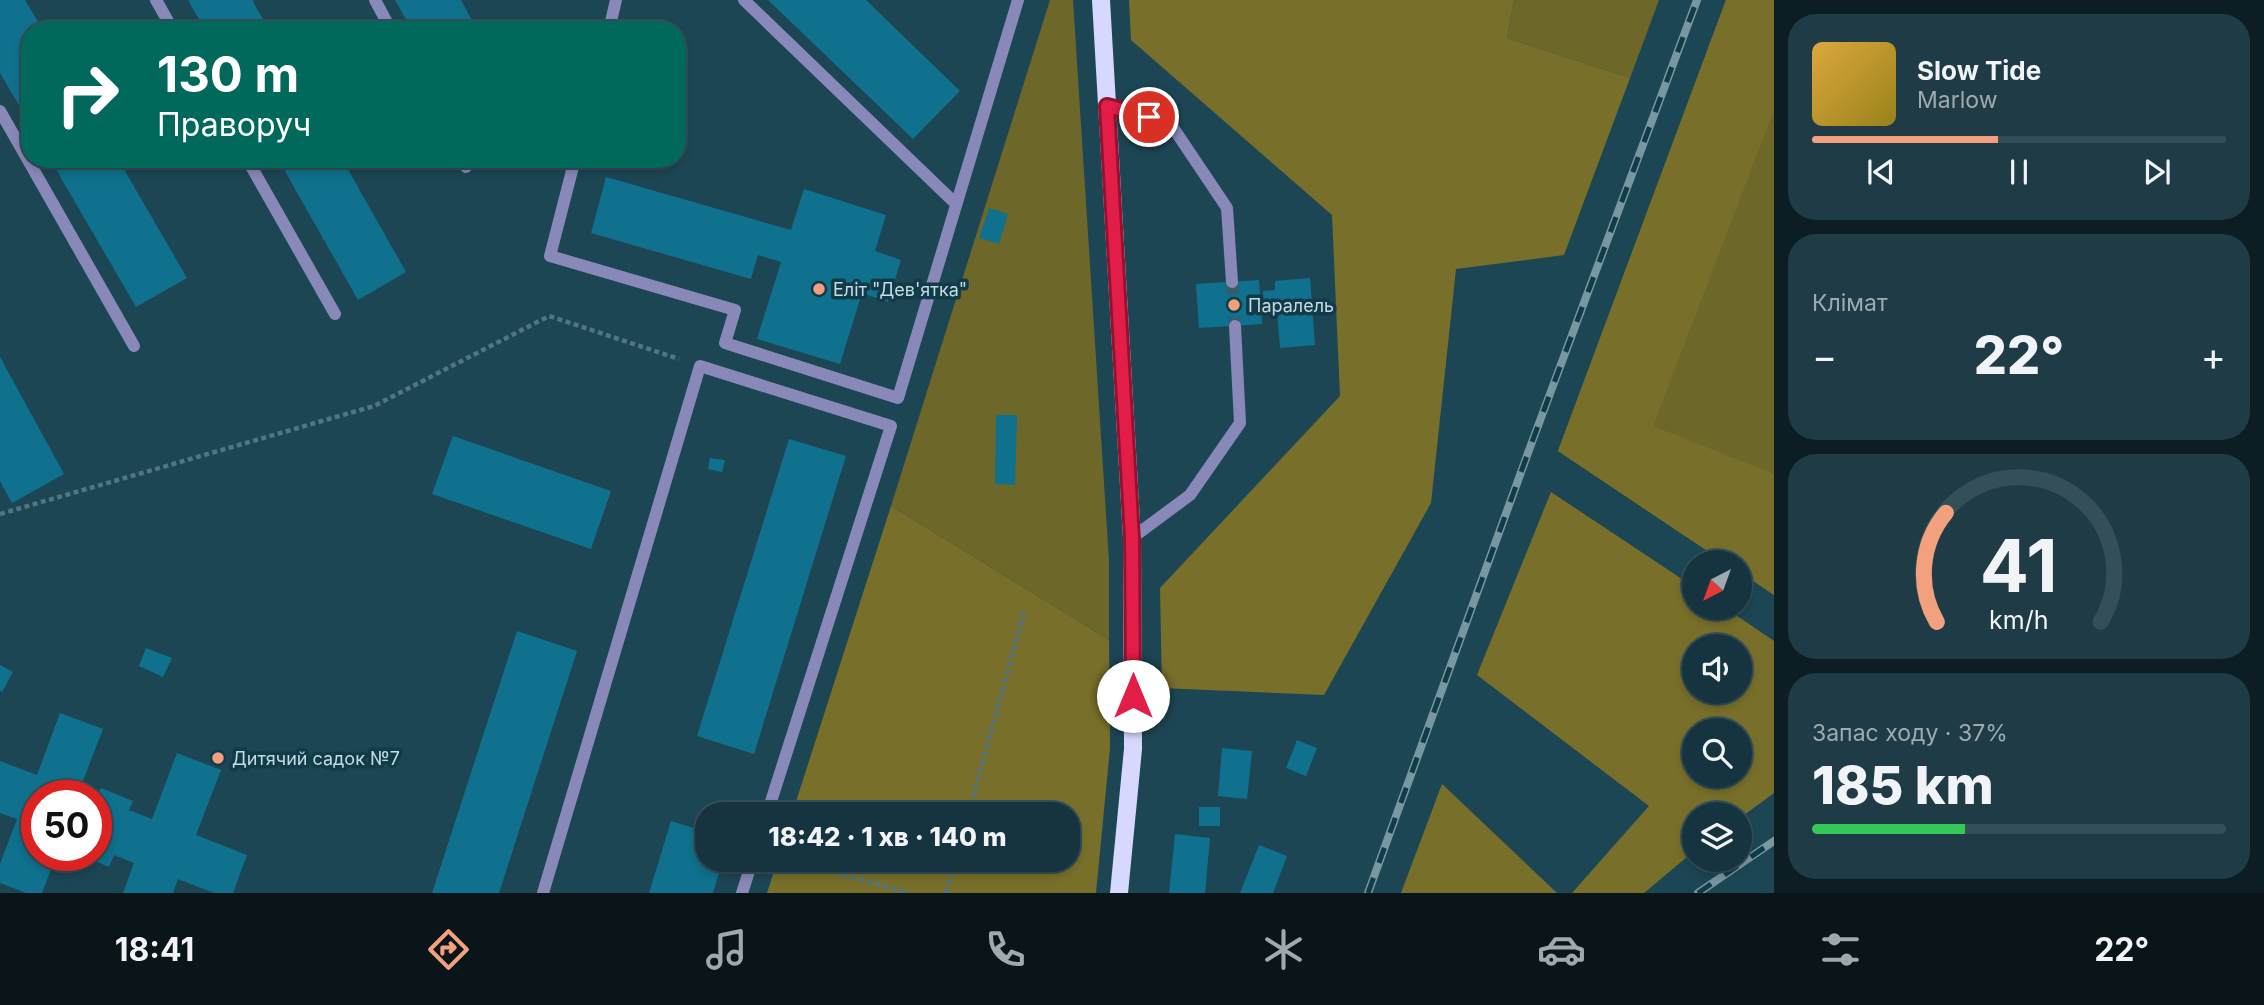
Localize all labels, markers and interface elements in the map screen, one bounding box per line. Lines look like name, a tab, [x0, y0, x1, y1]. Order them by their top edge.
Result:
text: 130 m	[157, 45, 299, 104]
icon: right	[42, 49, 133, 140]
text: Slow Tide	[1917, 55, 2041, 86]
text: Marlow	[1917, 86, 1997, 114]
pin	[1119, 87, 1179, 147]
icon: arrive	[1130, 98, 1168, 136]
text: Праворуч	[157, 105, 311, 144]
icon: previous	[1862, 153, 1900, 191]
icon: pause	[2000, 153, 2038, 191]
icon: next	[2138, 153, 2176, 191]
place label: Еліт "Дев'ятка"	[833, 279, 967, 300]
marker: Еліт "Дев'ятка"	[811, 281, 827, 297]
text: Клімат	[1812, 289, 1888, 317]
place label: Паралель	[1248, 295, 1334, 316]
marker: Паралель	[1226, 297, 1242, 313]
text: 22°	[1974, 324, 2064, 387]
text: −	[1812, 333, 1837, 379]
text: +	[2201, 333, 2226, 379]
text: 41	[1980, 522, 2058, 611]
north arrow	[1682, 550, 1752, 620]
map controls	[1682, 550, 1752, 872]
text: km/h	[1989, 605, 2049, 635]
button: sound	[1682, 634, 1752, 704]
position arrow	[1096, 659, 1170, 733]
button: search	[1682, 718, 1752, 788]
text: Запас ходу · 37%	[1812, 719, 2008, 747]
place label: Дитячий садок №7	[232, 748, 400, 769]
marker: Дитячий садок №7	[210, 750, 226, 766]
text: 185 km	[1812, 754, 1994, 817]
speed limit sign: 50	[21, 780, 112, 871]
button: layers	[1682, 802, 1752, 872]
text: 18:42 · 1 хв · 140 m	[768, 821, 1007, 852]
icon: directions	[424, 925, 473, 974]
icon: music	[702, 925, 751, 974]
icon: phone	[981, 925, 1030, 974]
icon: climate	[1259, 925, 1308, 974]
icon: car	[1537, 925, 1586, 974]
icon: filters	[1816, 925, 1865, 974]
text: 18:41	[115, 930, 194, 969]
text: 22°	[2094, 930, 2149, 969]

